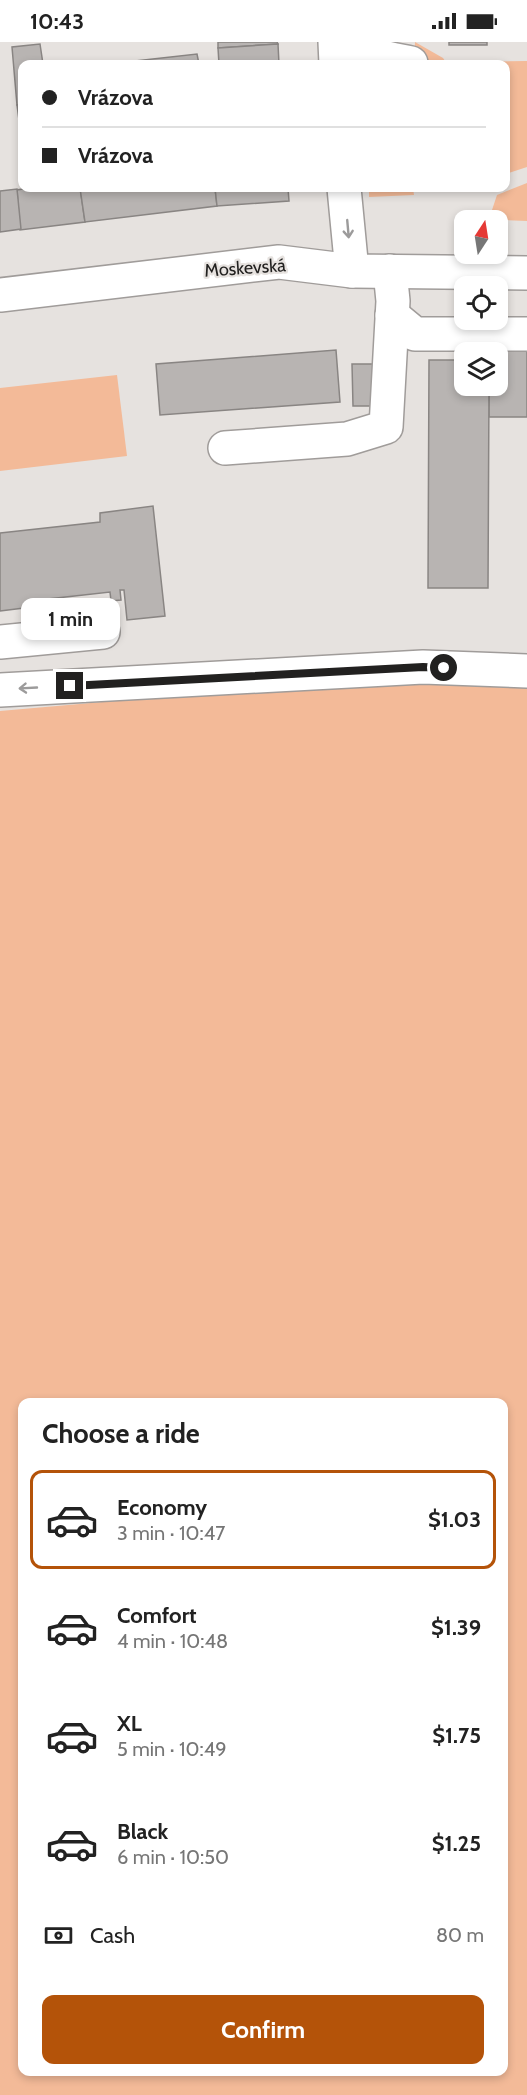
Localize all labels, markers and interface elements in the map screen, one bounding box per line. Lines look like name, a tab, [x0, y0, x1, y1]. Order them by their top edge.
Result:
text: 10:43	[30, 8, 84, 35]
text: Vrázova	[78, 84, 153, 111]
text: Vrázova	[78, 142, 153, 169]
north arrow	[454, 210, 508, 264]
map controls	[454, 210, 508, 396]
one-way arrow	[343, 219, 354, 239]
street label: Moskevská	[204, 254, 287, 282]
button: locate	[454, 276, 508, 330]
button: layers	[454, 342, 508, 396]
callout: 1 min	[20, 599, 119, 641]
text: 1 min	[48, 607, 93, 631]
route start	[430, 654, 457, 681]
route end	[56, 672, 83, 699]
one-way arrow	[19, 683, 39, 694]
text: Choose a ride	[42, 1417, 200, 1450]
icon: car	[45, 1493, 99, 1547]
text: Economy	[117, 1494, 207, 1521]
text: $1.03	[428, 1506, 481, 1533]
text: 3 min · 10:47	[117, 1521, 225, 1545]
icon: car	[45, 1601, 99, 1655]
text: Comfort	[117, 1602, 196, 1629]
text: $1.39	[431, 1614, 481, 1641]
text: 4 min · 10:48	[117, 1629, 228, 1653]
icon: car	[45, 1709, 99, 1763]
text: XL	[117, 1710, 142, 1737]
text: $1.75	[432, 1722, 481, 1749]
text: 5 min · 10:49	[117, 1737, 227, 1761]
icon: car	[45, 1817, 99, 1871]
text: Black	[117, 1818, 168, 1845]
text: $1.25	[432, 1830, 481, 1857]
text: 6 min · 10:50	[117, 1845, 229, 1869]
icon: cash	[42, 1919, 75, 1952]
text: Cash	[90, 1922, 135, 1949]
text: 80 m	[436, 1923, 484, 1947]
button: Confirm	[42, 1995, 484, 2064]

